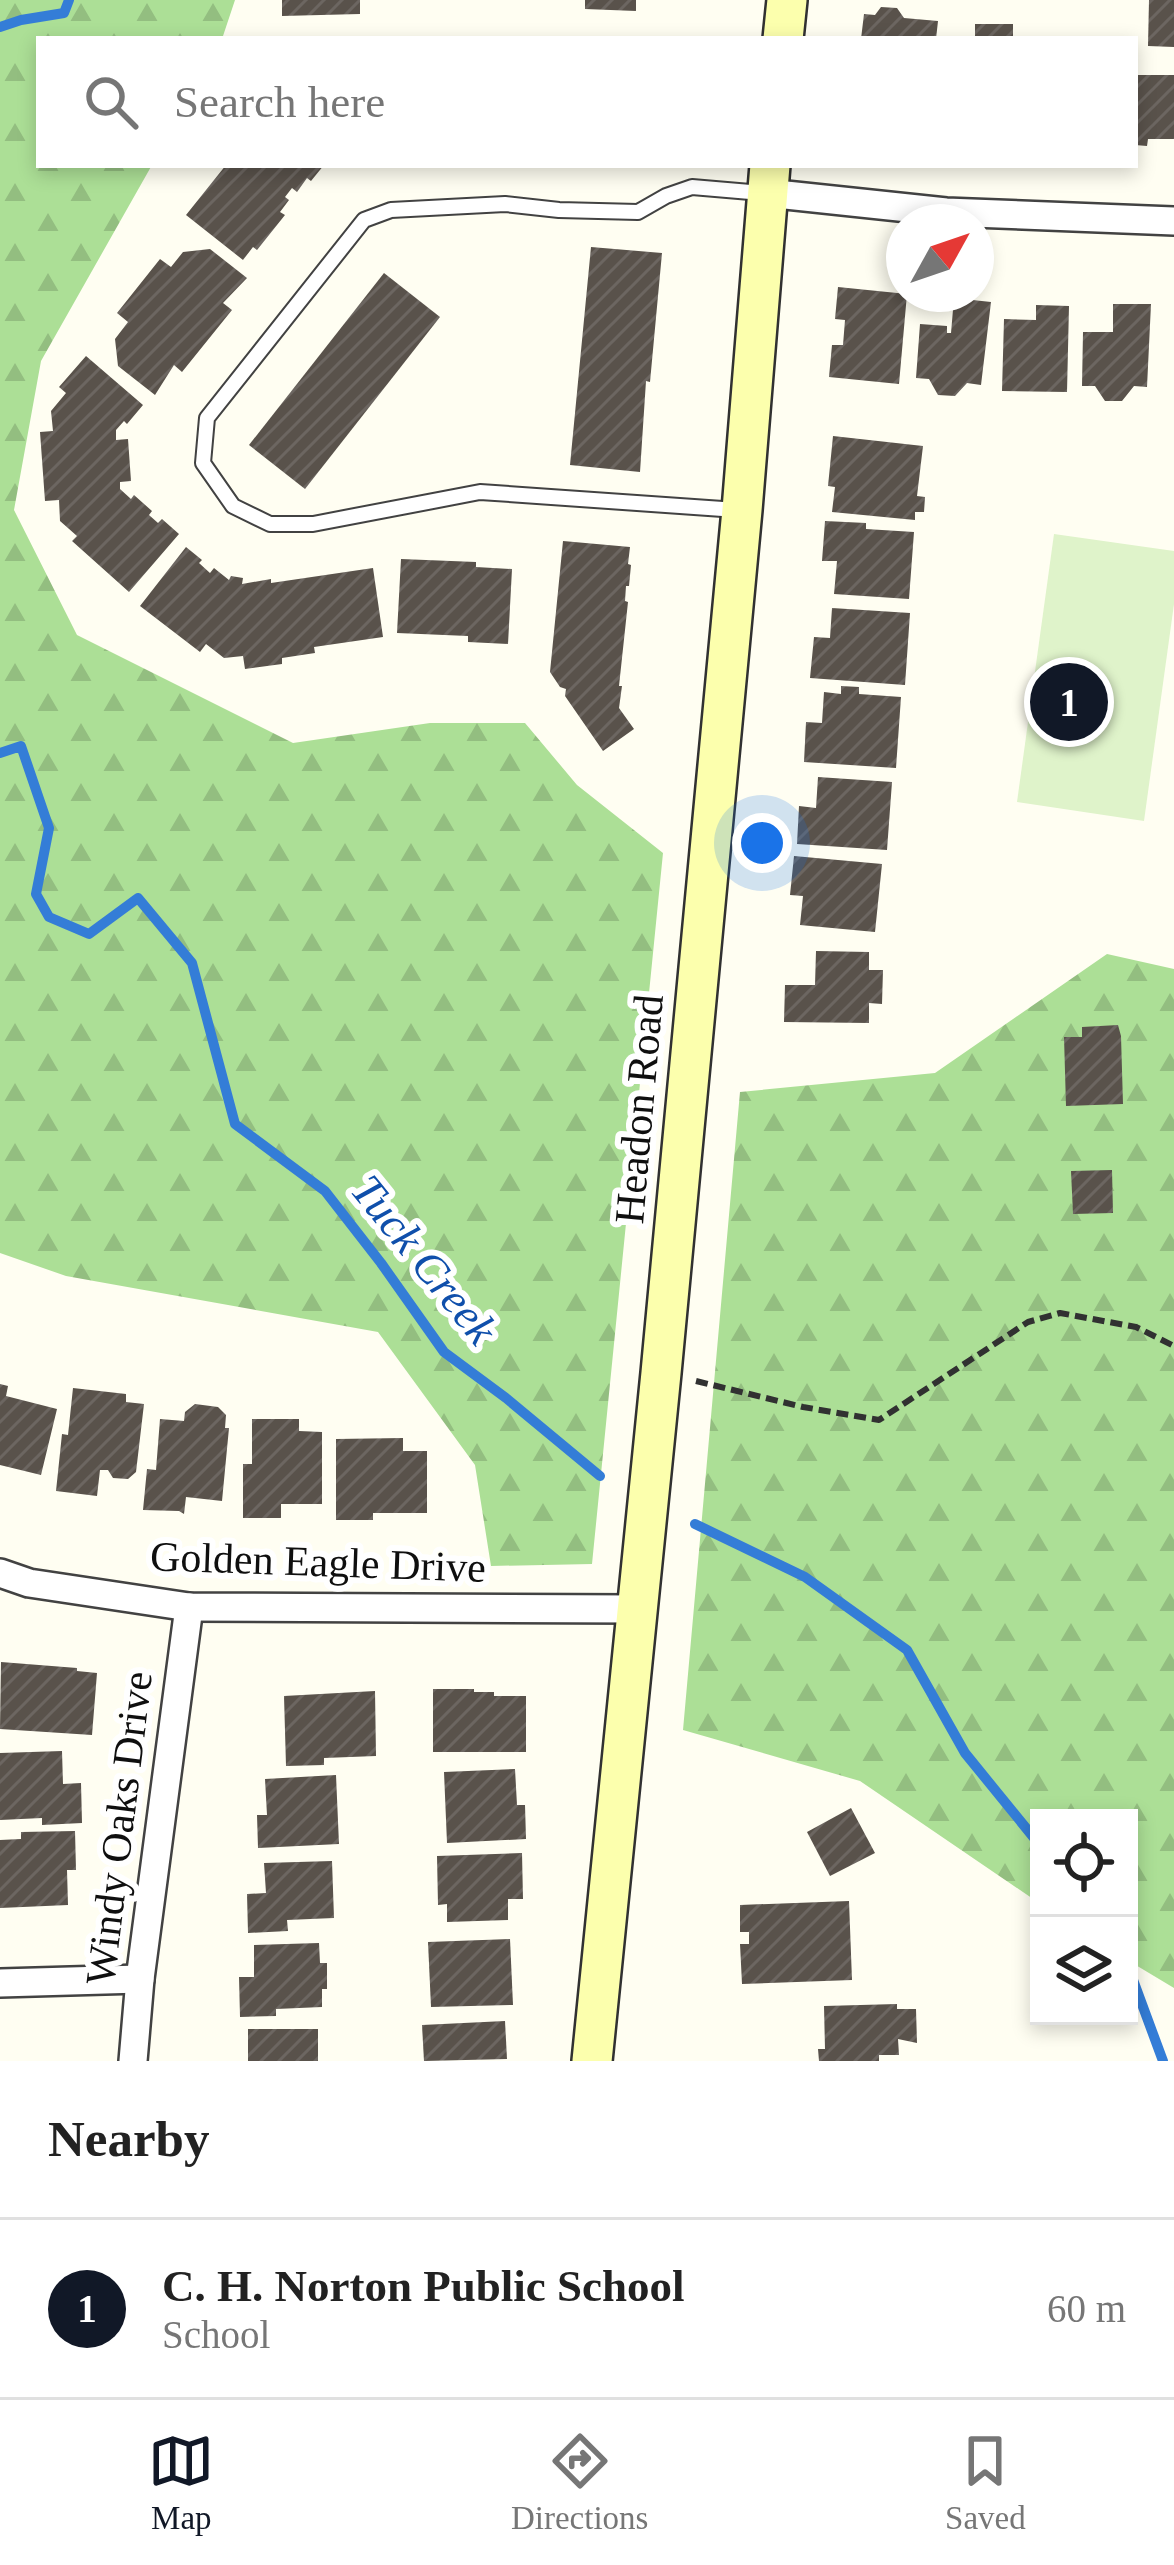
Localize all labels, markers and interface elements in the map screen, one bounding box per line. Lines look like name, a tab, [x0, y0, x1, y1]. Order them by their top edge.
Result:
search box	[36, 36, 1138, 168]
icon: search	[78, 69, 144, 135]
text: Search here	[174, 77, 385, 127]
north arrow	[886, 204, 994, 312]
pin: 1	[1030, 657, 1108, 747]
your location	[732, 813, 792, 873]
street label: Headon Road	[606, 993, 672, 1226]
water label: Tuck Creek	[341, 1165, 508, 1355]
street label: Golden Eagle Drive	[149, 1533, 487, 1591]
street label: Windy Oaks Drive	[77, 1669, 161, 1988]
map controls	[1030, 1809, 1138, 2025]
button: locate	[1030, 1809, 1138, 1917]
button: layers	[1030, 1917, 1138, 2025]
text: Nearby	[48, 2111, 209, 2167]
text: C. H. Norton Public School	[162, 2261, 685, 2311]
text: 1	[77, 2287, 97, 2330]
text: 60 m	[1047, 2287, 1126, 2330]
text: School	[162, 2313, 270, 2356]
tab: Map	[148, 2428, 214, 2537]
tab: Directions	[511, 2428, 648, 2537]
tab: Saved	[945, 2428, 1026, 2537]

